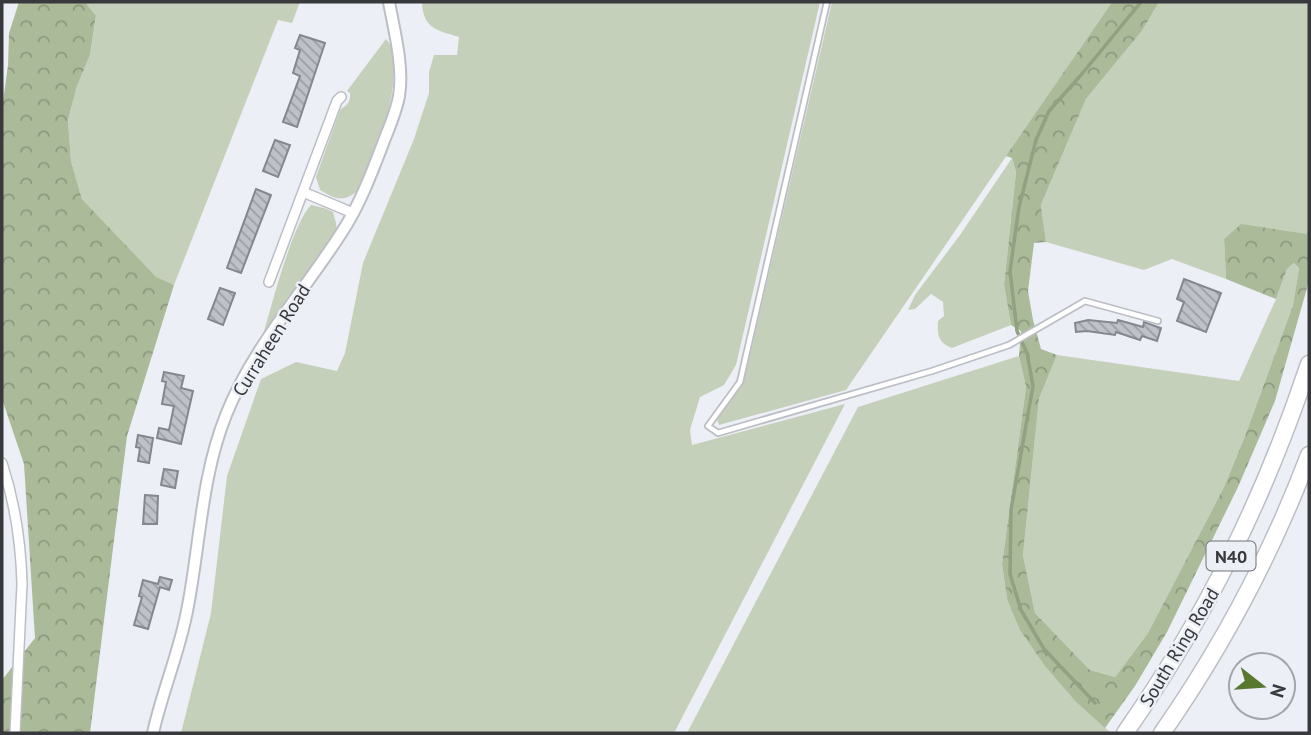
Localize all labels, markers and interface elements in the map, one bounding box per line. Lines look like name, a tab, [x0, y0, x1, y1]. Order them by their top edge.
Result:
street label: Curraheen Road	[227, 279, 315, 401]
road number: N40	[1206, 542, 1256, 570]
street label: South Ring Road	[1134, 583, 1224, 711]
north arrow	[1227, 651, 1297, 721]
text: N	[1265, 681, 1292, 700]

